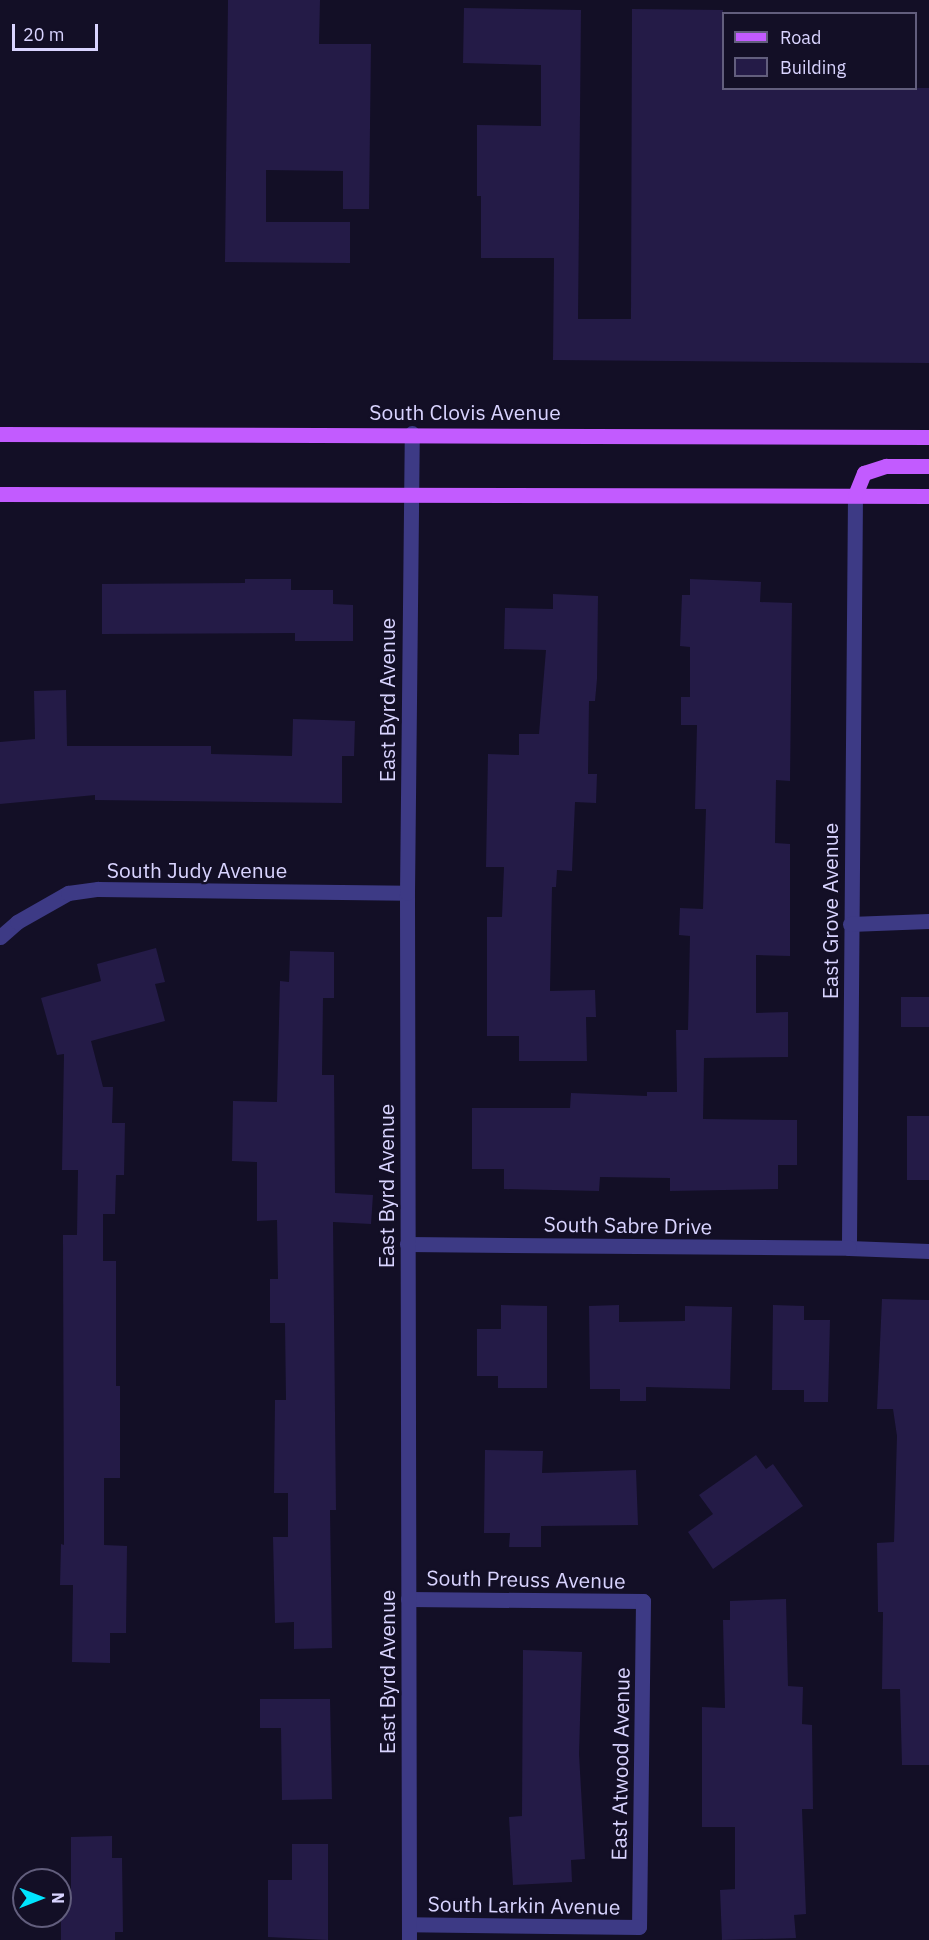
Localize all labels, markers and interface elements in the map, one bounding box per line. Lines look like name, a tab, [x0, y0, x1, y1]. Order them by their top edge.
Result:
scale bar	[15, 12, 100, 50]
legend	[722, 12, 917, 90]
text: 20 m	[23, 23, 65, 46]
text: Road	[780, 26, 821, 49]
text: Building	[780, 56, 846, 79]
street label: South Clovis Avenue	[369, 399, 561, 425]
street label: East Byrd Avenue	[374, 618, 400, 782]
street label: East Grove Avenue	[817, 823, 843, 999]
street label: South Judy Avenue	[107, 857, 287, 883]
street label: East Byrd Avenue	[373, 1104, 399, 1268]
street label: South Sabre Drive	[544, 1211, 712, 1239]
street label: South Preuss Avenue	[426, 1565, 626, 1593]
street label: East Byrd Avenue	[374, 1590, 400, 1754]
street label: East Atwood Avenue	[606, 1667, 634, 1861]
north arrow	[12, 1868, 72, 1928]
street label: South Larkin Avenue	[427, 1891, 621, 1919]
text: N	[48, 1892, 68, 1904]

